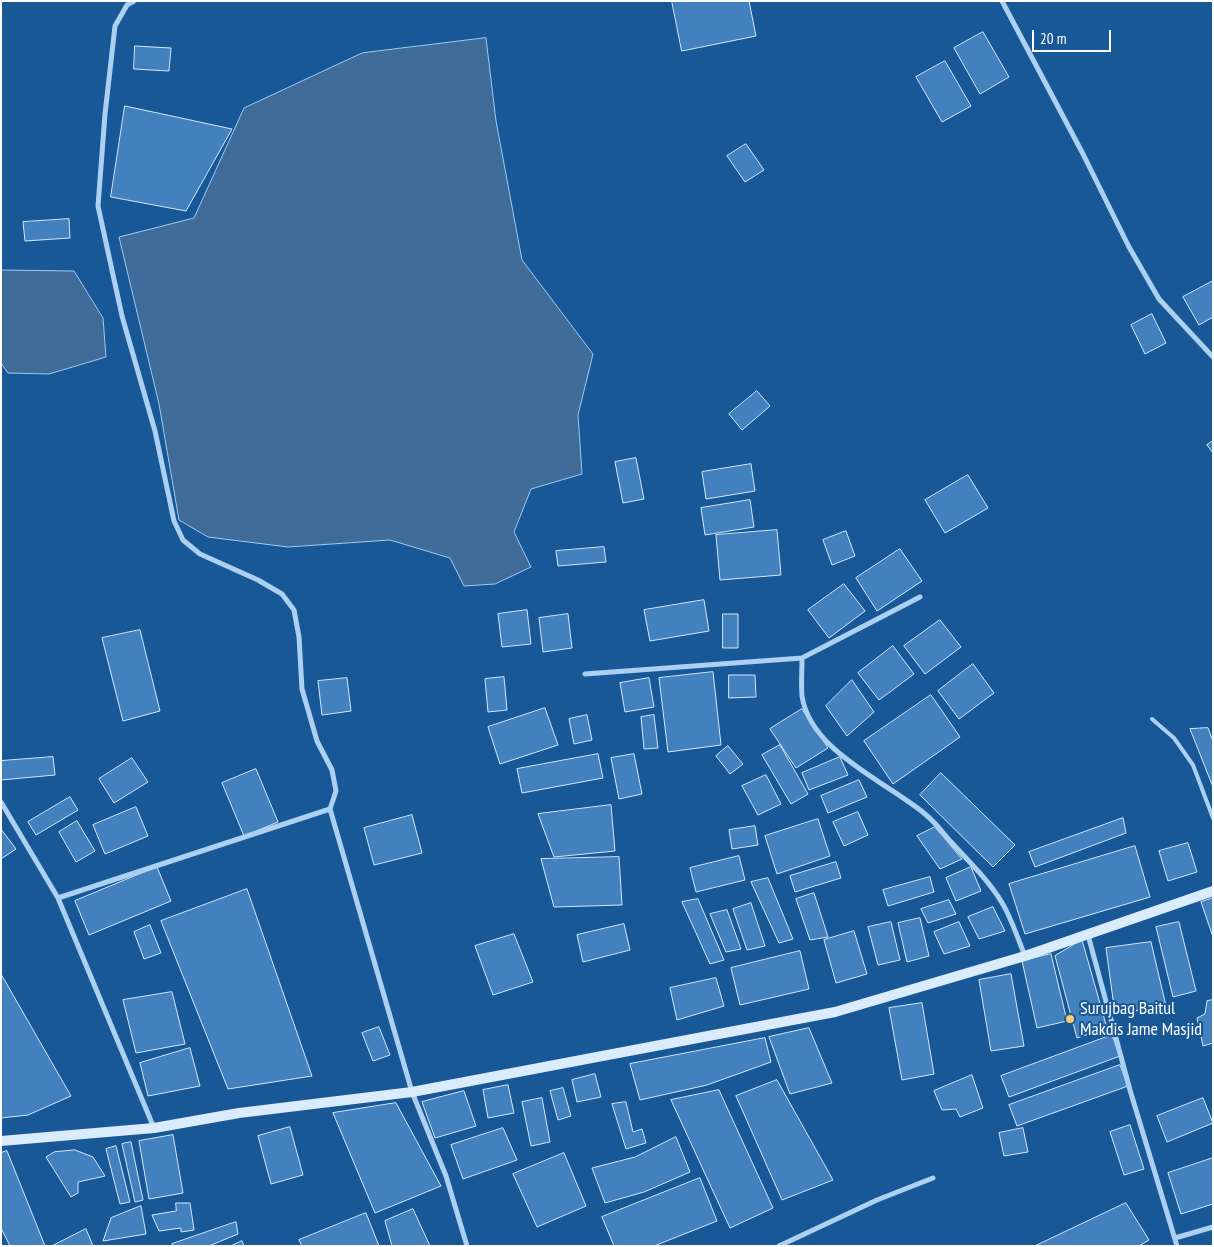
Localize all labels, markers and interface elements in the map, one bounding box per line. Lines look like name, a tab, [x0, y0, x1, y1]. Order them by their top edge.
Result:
scale bar	[1034, 20, 1113, 52]
text: 20 m	[1040, 29, 1066, 48]
place label: Surujbag Baitul Makdis Jame Masjid	[1080, 998, 1202, 1040]
marker: Surujbag Baitul Makdis Jame Masjid	[1064, 1013, 1076, 1025]

